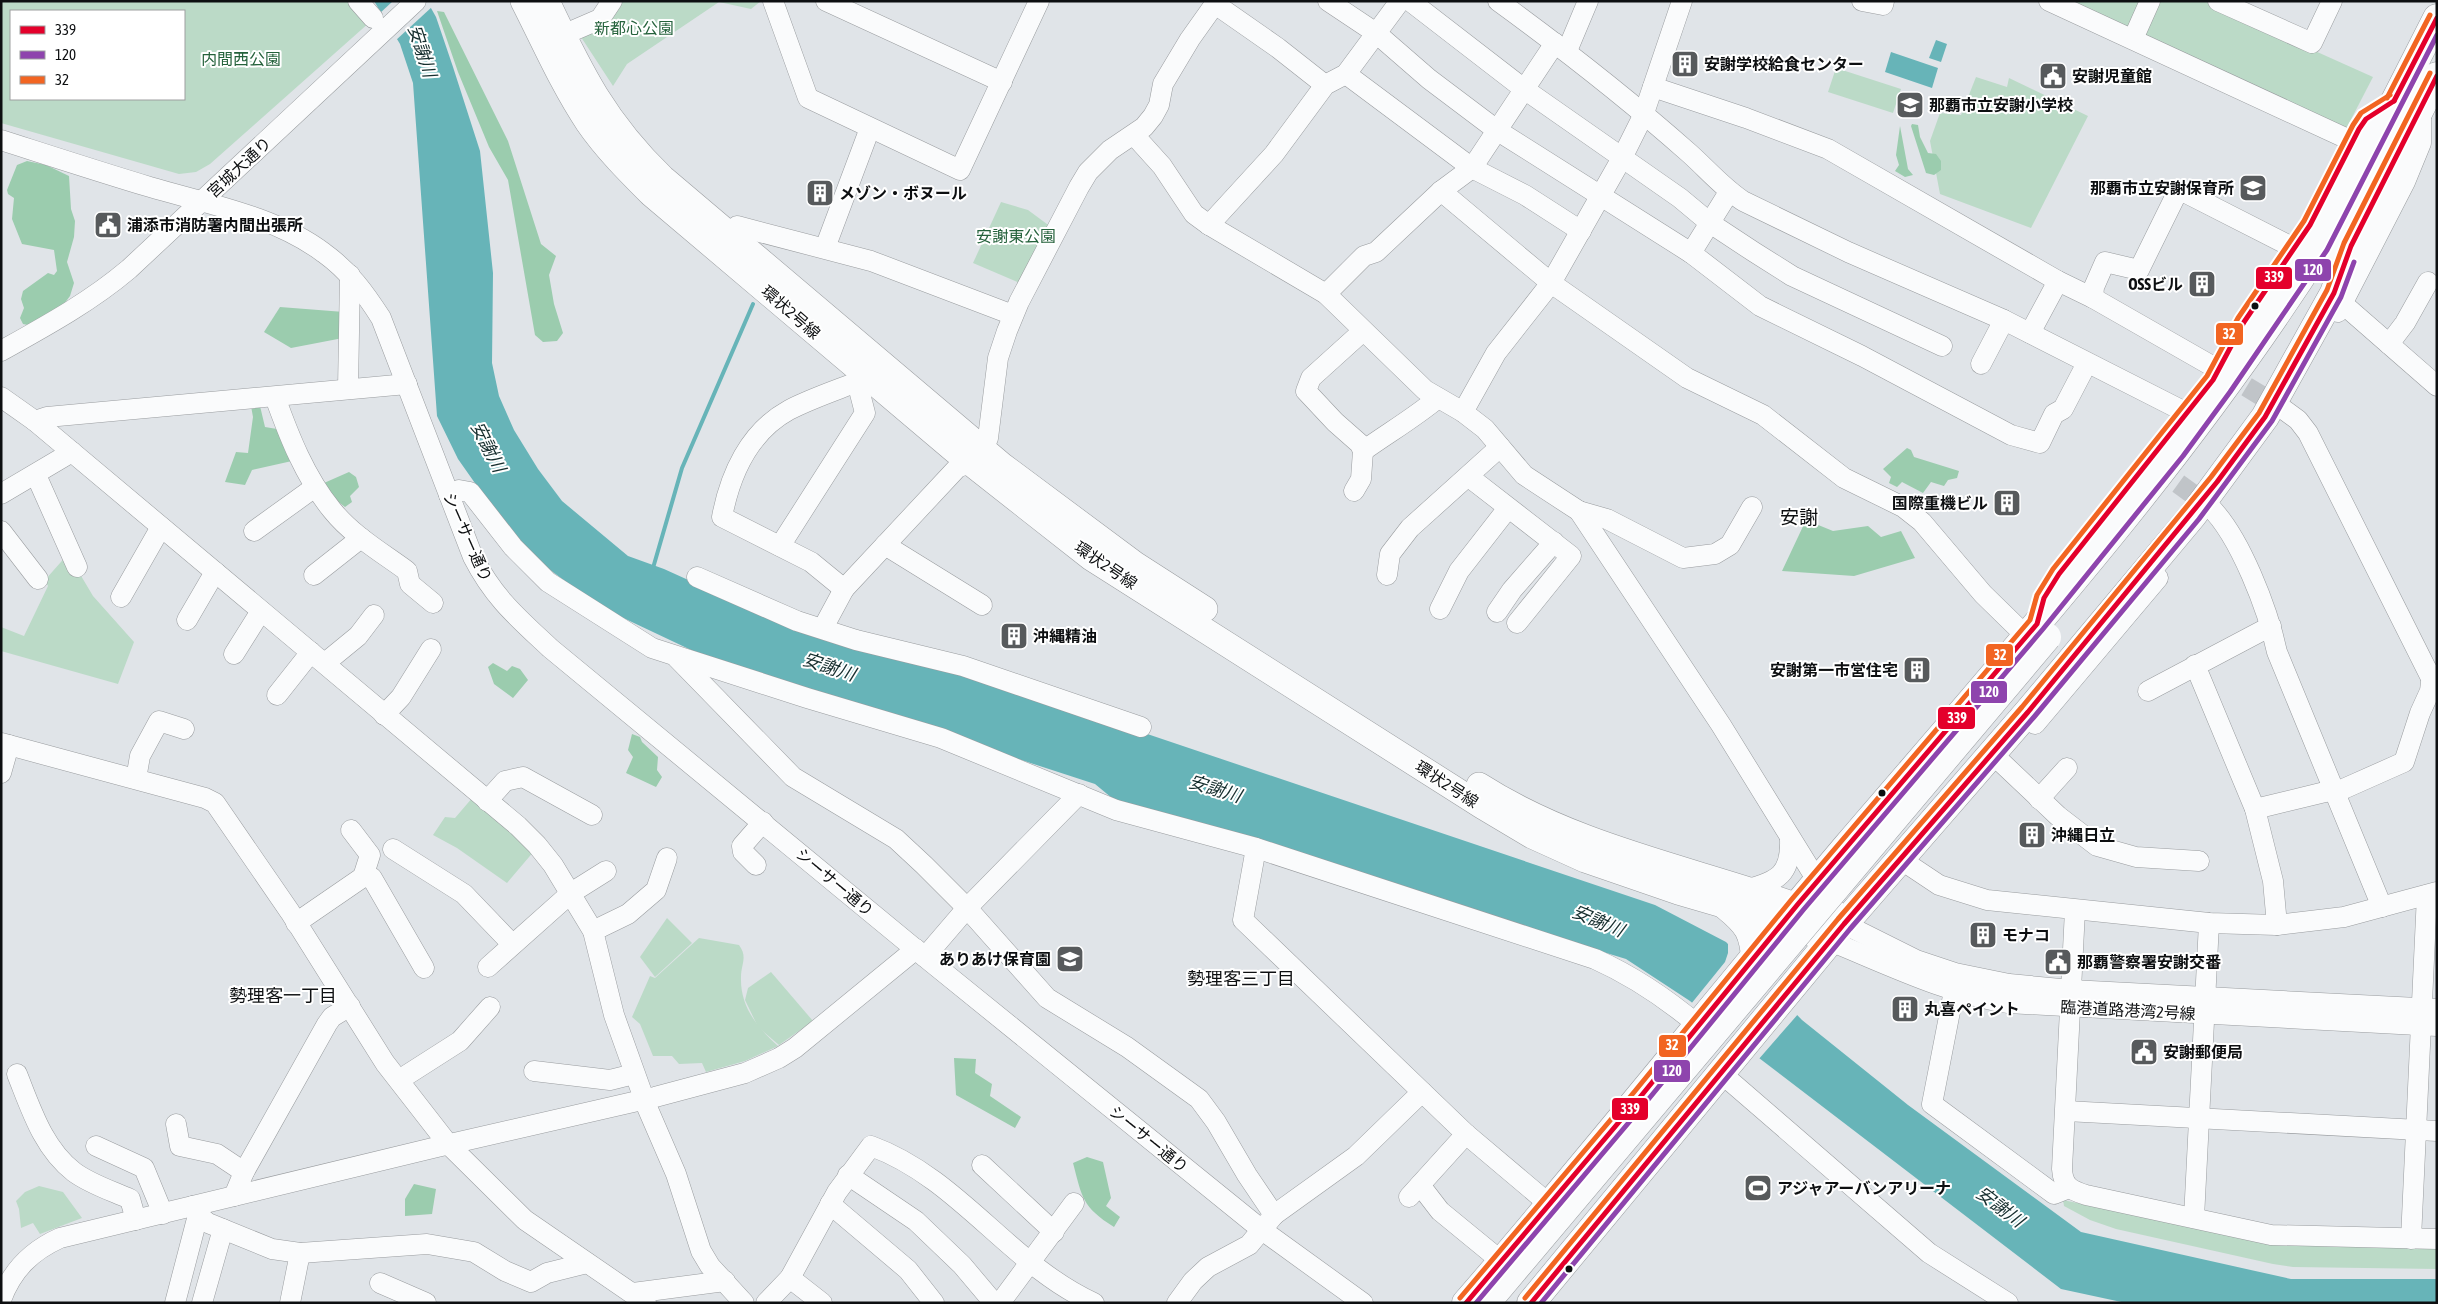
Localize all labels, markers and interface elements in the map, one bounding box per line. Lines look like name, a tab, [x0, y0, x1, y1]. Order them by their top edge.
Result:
legend	[10, 10, 185, 100]
park label: 新都心公園	[594, 19, 674, 37]
text: 339	[55, 21, 76, 38]
water label: 安謝川	[404, 22, 441, 82]
text: 120	[55, 46, 76, 63]
building icon: 安謝学校給食センター	[1670, 49, 1700, 79]
park label: 内間西公園	[201, 50, 281, 68]
place label: 安謝学校給食センター	[1704, 55, 1864, 73]
public building icon: 安謝児童館	[2038, 61, 2068, 91]
place label: 安謝児童館	[2072, 67, 2152, 85]
text: 32	[55, 71, 69, 88]
school or university icon: 那覇市立安謝小学校	[1895, 90, 1925, 120]
place label: 那覇市立安謝小学校	[1929, 96, 2073, 114]
street label: 宮城大通り	[204, 133, 274, 201]
school or university icon: 那覇市立安謝保育所	[2238, 173, 2268, 203]
building icon: メゾン・ボヌール	[805, 178, 835, 208]
place label: 那覇市立安謝保育所	[2090, 179, 2234, 197]
place label: メゾン・ボヌール	[839, 184, 967, 202]
public building icon: 浦添市消防署内間出張所	[93, 210, 123, 240]
place label: 浦添市消防署内間出張所	[127, 216, 303, 234]
park label: 安謝東公園	[976, 227, 1056, 245]
line badge: 120	[2294, 258, 2332, 282]
text: 120	[2303, 262, 2323, 278]
line badge: 339	[2255, 266, 2293, 290]
building icon: OSSビル	[2187, 269, 2217, 299]
text: 339	[2264, 269, 2284, 285]
place label: OSSビル	[2128, 275, 2183, 293]
street label: 環状2号線	[758, 282, 824, 342]
unlabelled marker	[2250, 301, 2260, 311]
line badge: 32	[2215, 322, 2244, 346]
text: 32	[2222, 326, 2236, 342]
water label: 安謝川	[467, 418, 511, 477]
building icon: 国際重機ビル	[1992, 488, 2022, 518]
street label: シーサー通り	[440, 490, 496, 584]
place label: 国際重機ビル	[1892, 494, 1988, 512]
district label: 安謝	[1780, 506, 1818, 528]
street label: 環状2号線	[1071, 538, 1141, 592]
building icon: 沖縄精油	[999, 621, 1029, 651]
place label: 沖縄精油	[1033, 627, 1097, 645]
line badge: 32	[1985, 643, 2014, 667]
text: 32	[1993, 647, 2007, 663]
water label: 安謝川	[800, 648, 860, 685]
building icon: 安謝第一市営住宅	[1902, 655, 1932, 685]
place label: 安謝第一市営住宅	[1770, 661, 1898, 679]
line badge: 120	[1970, 680, 2008, 704]
text: 120	[1979, 684, 1999, 700]
line badge: 339	[1937, 706, 1976, 730]
text: 339	[1947, 710, 1967, 726]
street label: 環状2号線	[1412, 757, 1482, 811]
water label: 安謝川	[1186, 771, 1246, 807]
unlabelled marker	[1877, 788, 1887, 798]
building icon: 沖縄日立	[2017, 820, 2047, 850]
place label: 沖縄日立	[2051, 826, 2115, 844]
street label: シーサー通り	[793, 844, 877, 920]
water label: 安謝川	[1569, 900, 1629, 942]
building icon: モナコ	[1968, 920, 1998, 950]
place label: モナコ	[2002, 926, 2050, 944]
school or university icon: ありあけ保育園	[1055, 944, 1085, 974]
public building icon: 那覇警察署安謝交番	[2043, 947, 2073, 977]
place label: ありあけ保育園	[939, 950, 1051, 968]
place label: 那覇警察署安謝交番	[2077, 953, 2221, 971]
district label: 勢理客三丁目	[1187, 968, 1295, 989]
district label: 勢理客一丁目	[229, 985, 337, 1006]
building icon: 丸喜ペイント	[1890, 994, 1920, 1024]
street label: 臨港道路港湾2号線	[2060, 997, 2196, 1023]
place label: 丸喜ペイント	[1924, 1000, 2020, 1018]
line badge: 32	[1658, 1034, 1687, 1058]
text: 32	[1665, 1037, 1679, 1053]
public building icon: 安謝郵便局	[2129, 1037, 2159, 1067]
place label: 安謝郵便局	[2163, 1043, 2243, 1061]
line badge: 120	[1653, 1059, 1691, 1083]
text: 120	[1662, 1063, 1682, 1079]
line badge: 339	[1611, 1097, 1649, 1121]
text: 339	[1620, 1101, 1640, 1117]
street label: シーサー通り	[1106, 1102, 1192, 1176]
sports icon: アジャアーバンアリーナ	[1743, 1173, 1773, 1203]
place label: アジャアーバンアリーナ	[1777, 1179, 1951, 1197]
water label: 安謝川	[1972, 1182, 2030, 1232]
unlabelled marker	[1564, 1264, 1574, 1274]

